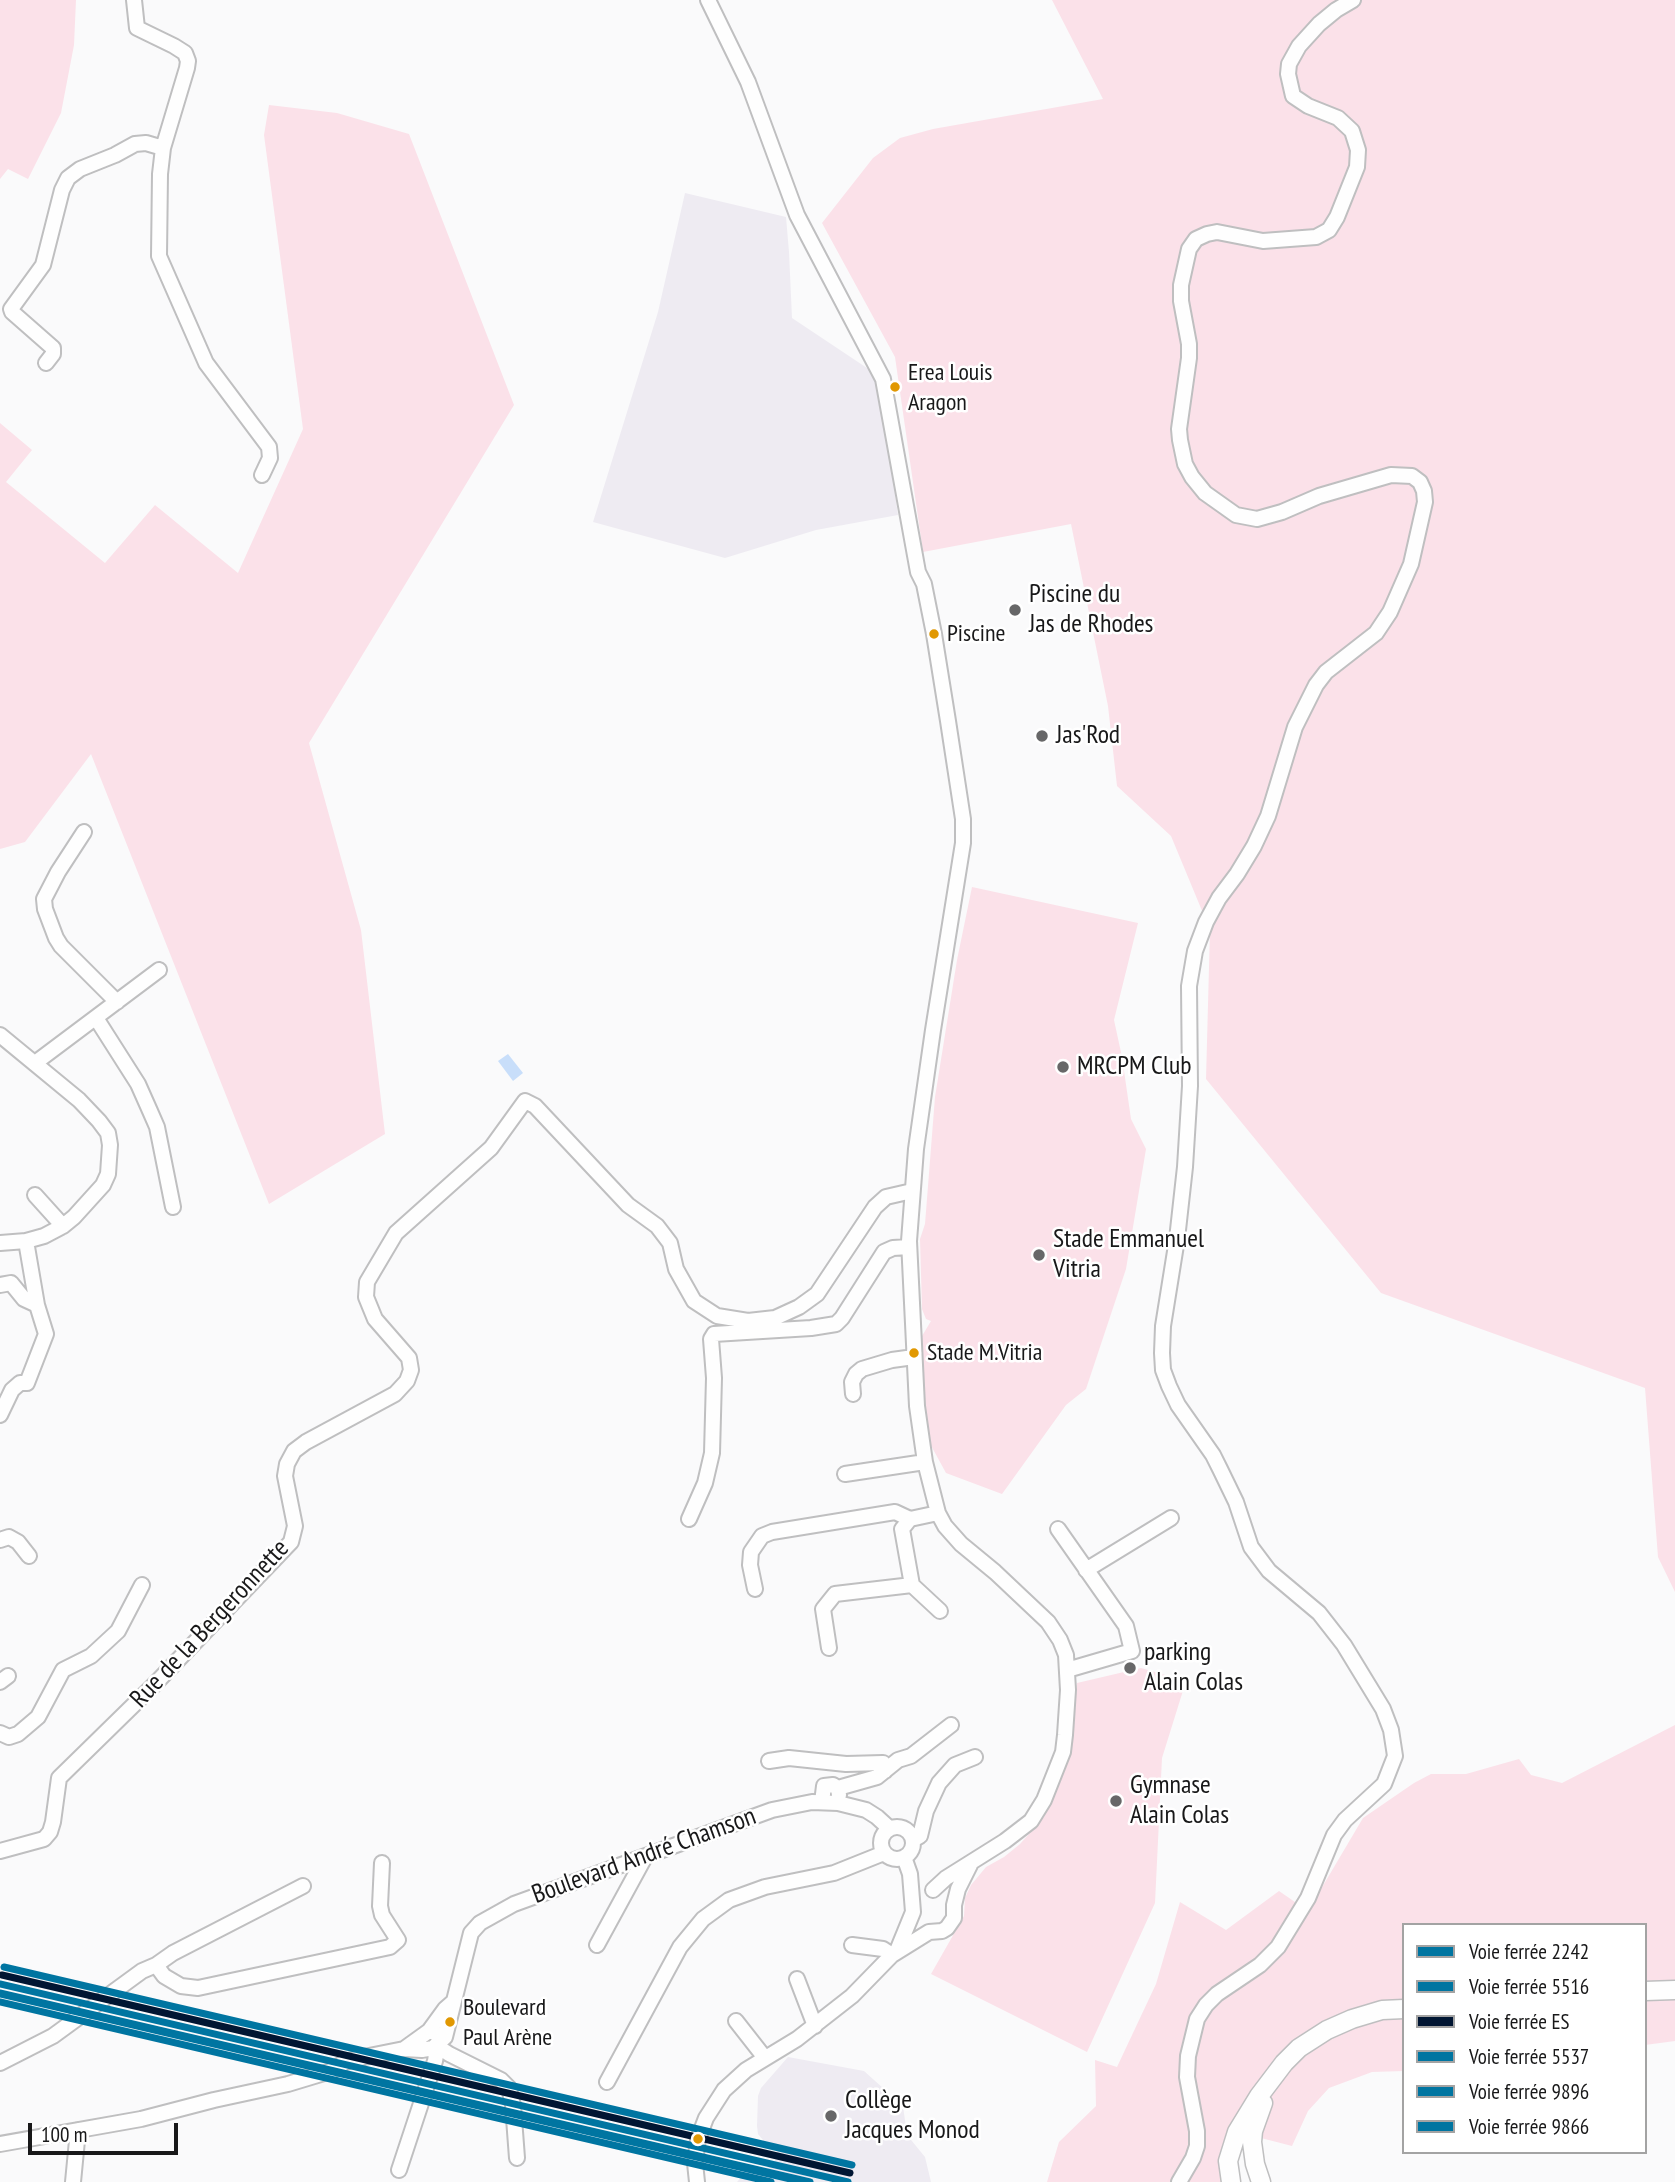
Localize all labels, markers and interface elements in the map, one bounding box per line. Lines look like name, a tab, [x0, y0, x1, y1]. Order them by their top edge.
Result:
place label: Erea Louis Aragon	[908, 359, 992, 415]
marker: Erea Louis Aragon	[888, 380, 902, 394]
place label: Piscine du Jas de Rhodes	[1029, 579, 1153, 640]
marker: Piscine du Jas de Rhodes	[1007, 602, 1023, 618]
place label: Piscine	[947, 620, 1005, 648]
marker: Piscine	[927, 627, 941, 641]
place label: Jas'Rod	[1056, 720, 1120, 752]
marker: Jas'Rod	[1034, 728, 1050, 744]
place label: MRCPM Club	[1077, 1051, 1192, 1083]
marker: MRCPM Club	[1055, 1059, 1071, 1075]
place label: Stade Emmanuel Vitria	[1053, 1224, 1204, 1286]
marker: Stade Emmanuel Vitria	[1031, 1247, 1047, 1263]
place label: Stade M.Vitria	[927, 1339, 1042, 1367]
marker: Stade M.Vitria	[907, 1346, 921, 1360]
street label: Rue de la Bergeronnette	[124, 1534, 296, 1714]
place label: parking Alain Colas	[1144, 1637, 1243, 1698]
marker: parking Alain Colas	[1122, 1660, 1138, 1676]
place label: Gymnase Alain Colas	[1130, 1770, 1229, 1831]
marker: Gymnase Alain Colas	[1108, 1793, 1124, 1809]
street label: Boulevard André Chamson	[528, 1801, 760, 1911]
legend	[1402, 1923, 1647, 2154]
text: Voie ferrée 2242	[1469, 1938, 1589, 1965]
text: Voie ferrée 5516	[1469, 1973, 1589, 2000]
place label: Boulevard Paul Arène	[463, 1994, 552, 2050]
text: Voie ferrée ES	[1469, 2008, 1570, 2035]
marker: Boulevard Paul Arène	[443, 2015, 457, 2029]
text: Voie ferrée 5537	[1469, 2043, 1589, 2070]
text: Voie ferrée 9896	[1469, 2078, 1589, 2105]
place label: Collège Jacques Monod	[845, 2085, 980, 2146]
scale bar	[32, 2108, 182, 2152]
marker: Collège Jacques Monod	[823, 2108, 839, 2124]
text: Voie ferrée 9866	[1469, 2113, 1589, 2140]
text: 100 m	[41, 2121, 87, 2148]
unlabelled marker	[691, 2132, 705, 2146]

